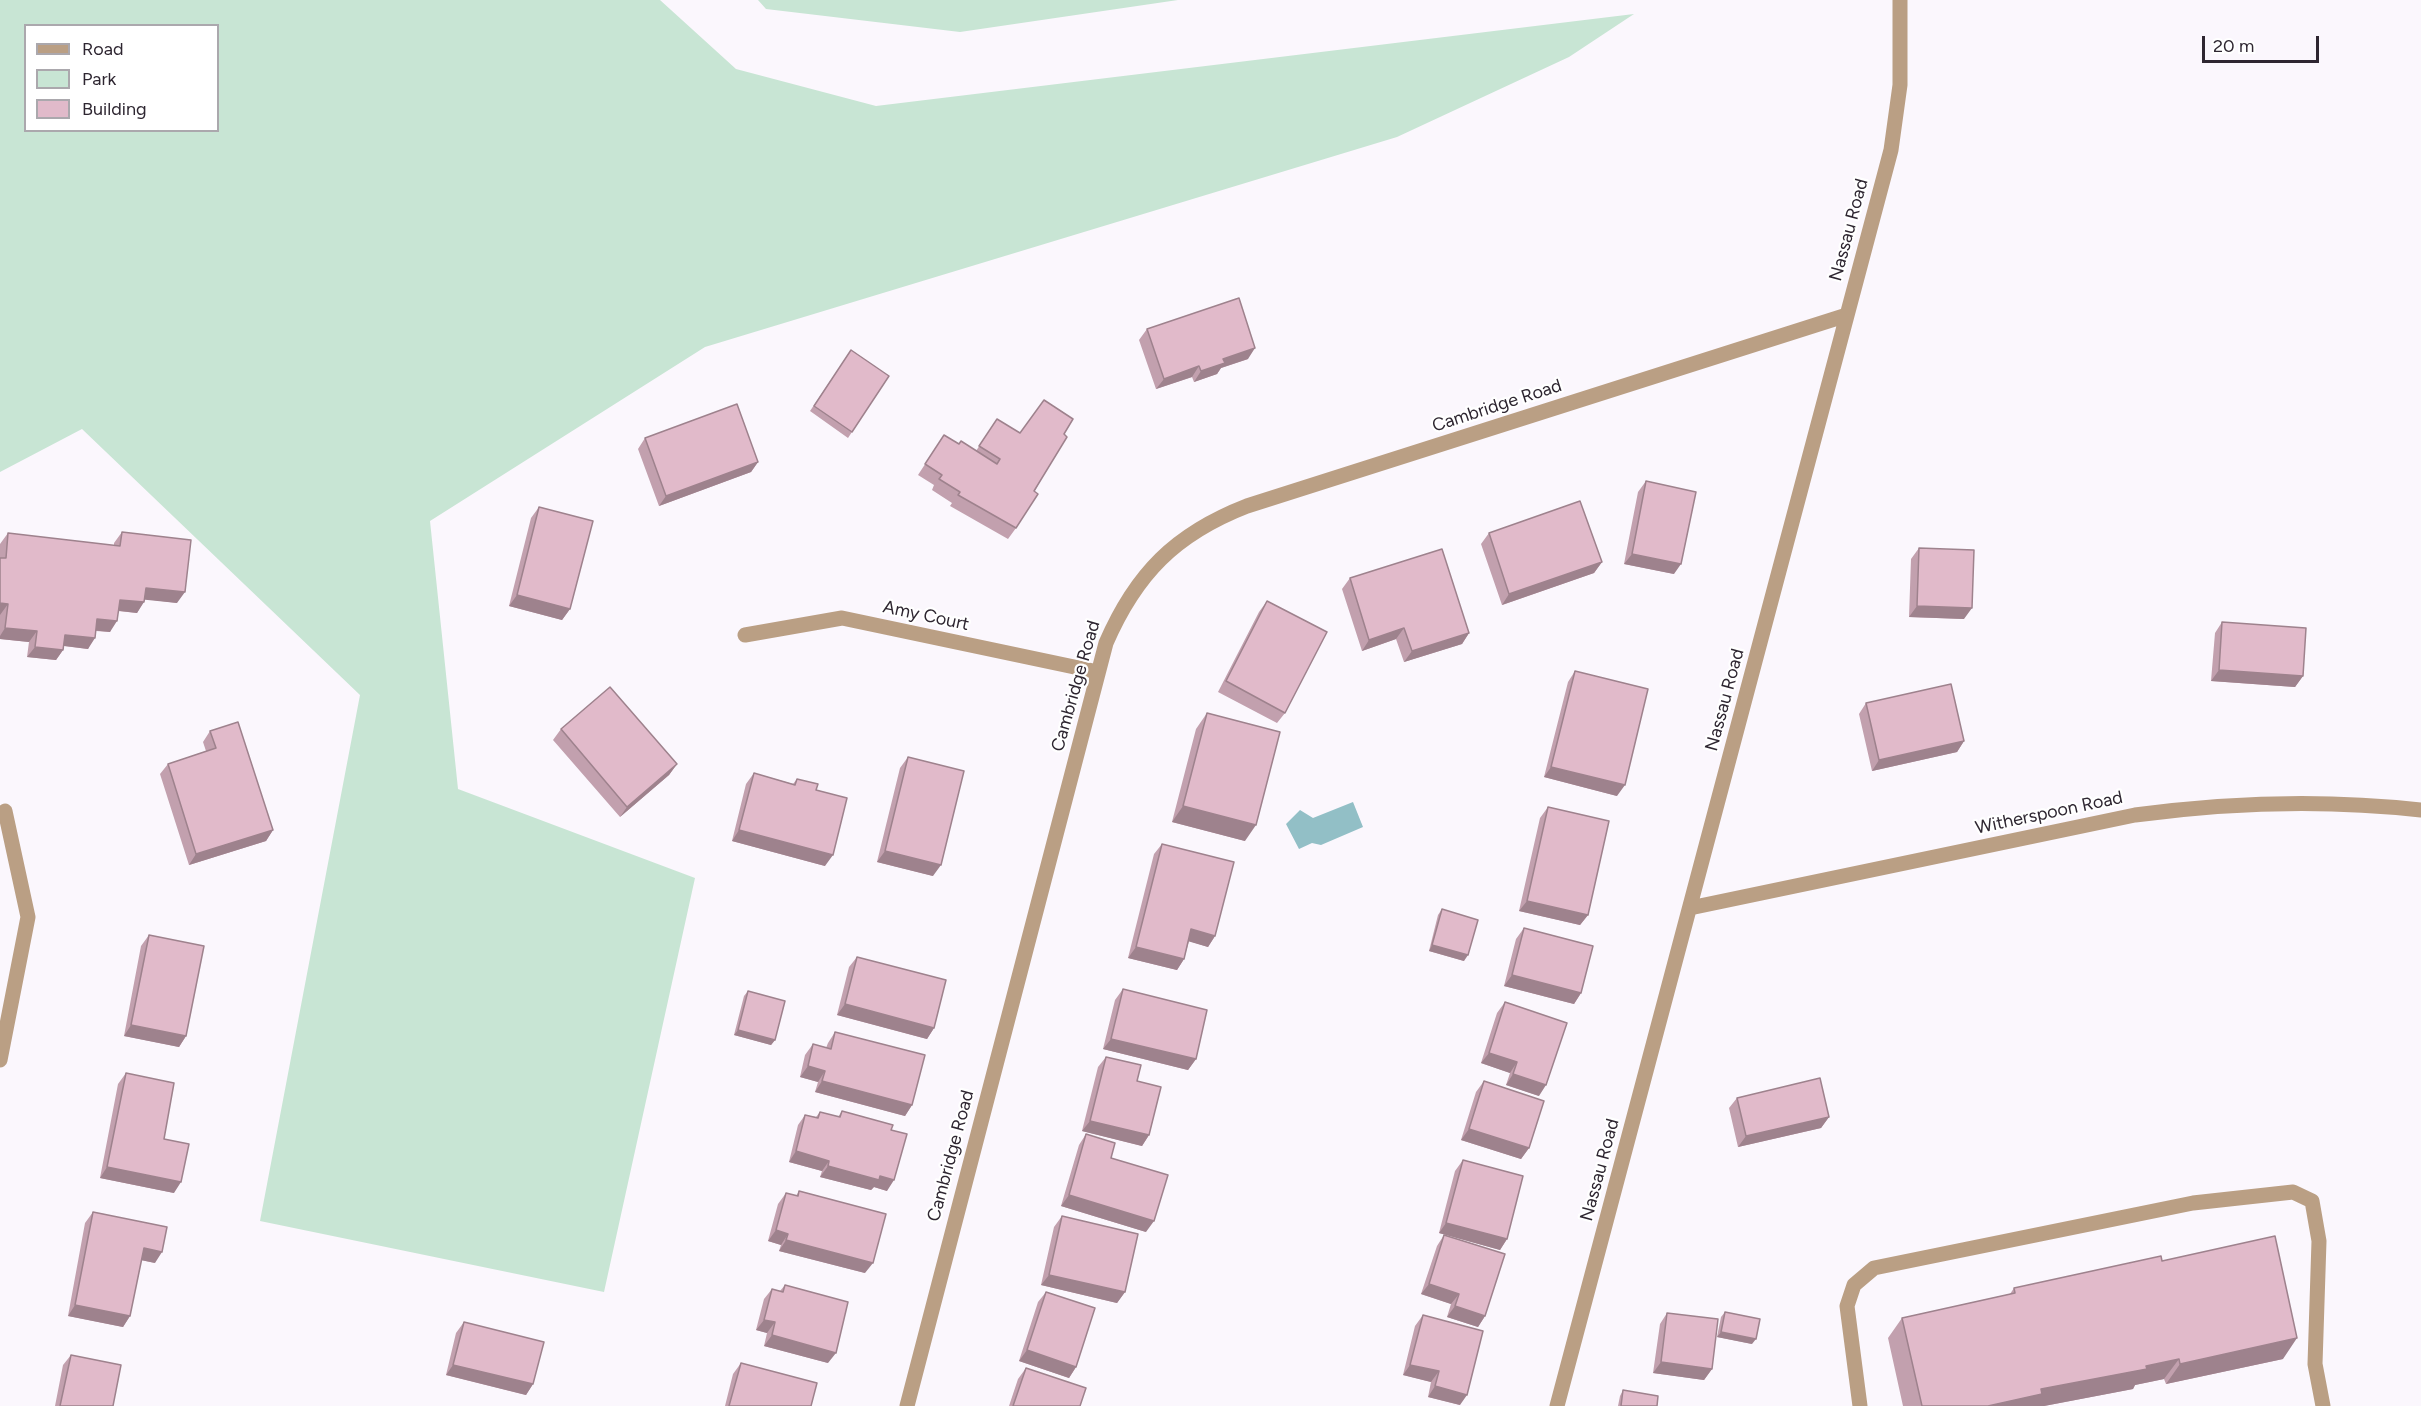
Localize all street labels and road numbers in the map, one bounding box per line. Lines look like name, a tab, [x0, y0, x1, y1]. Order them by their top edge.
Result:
street label: Nassau Road	[1825, 176, 1873, 284]
street label: Cambridge Road	[1429, 375, 1565, 437]
street label: Amy Court	[881, 596, 971, 636]
street label: Cambridge Road	[1047, 618, 1105, 754]
street label: Nassau Road	[1701, 646, 1749, 754]
street label: Witherspoon Road	[1973, 787, 2125, 839]
street label: Cambridge Road	[923, 1088, 979, 1224]
street label: Nassau Road	[1576, 1116, 1624, 1224]

